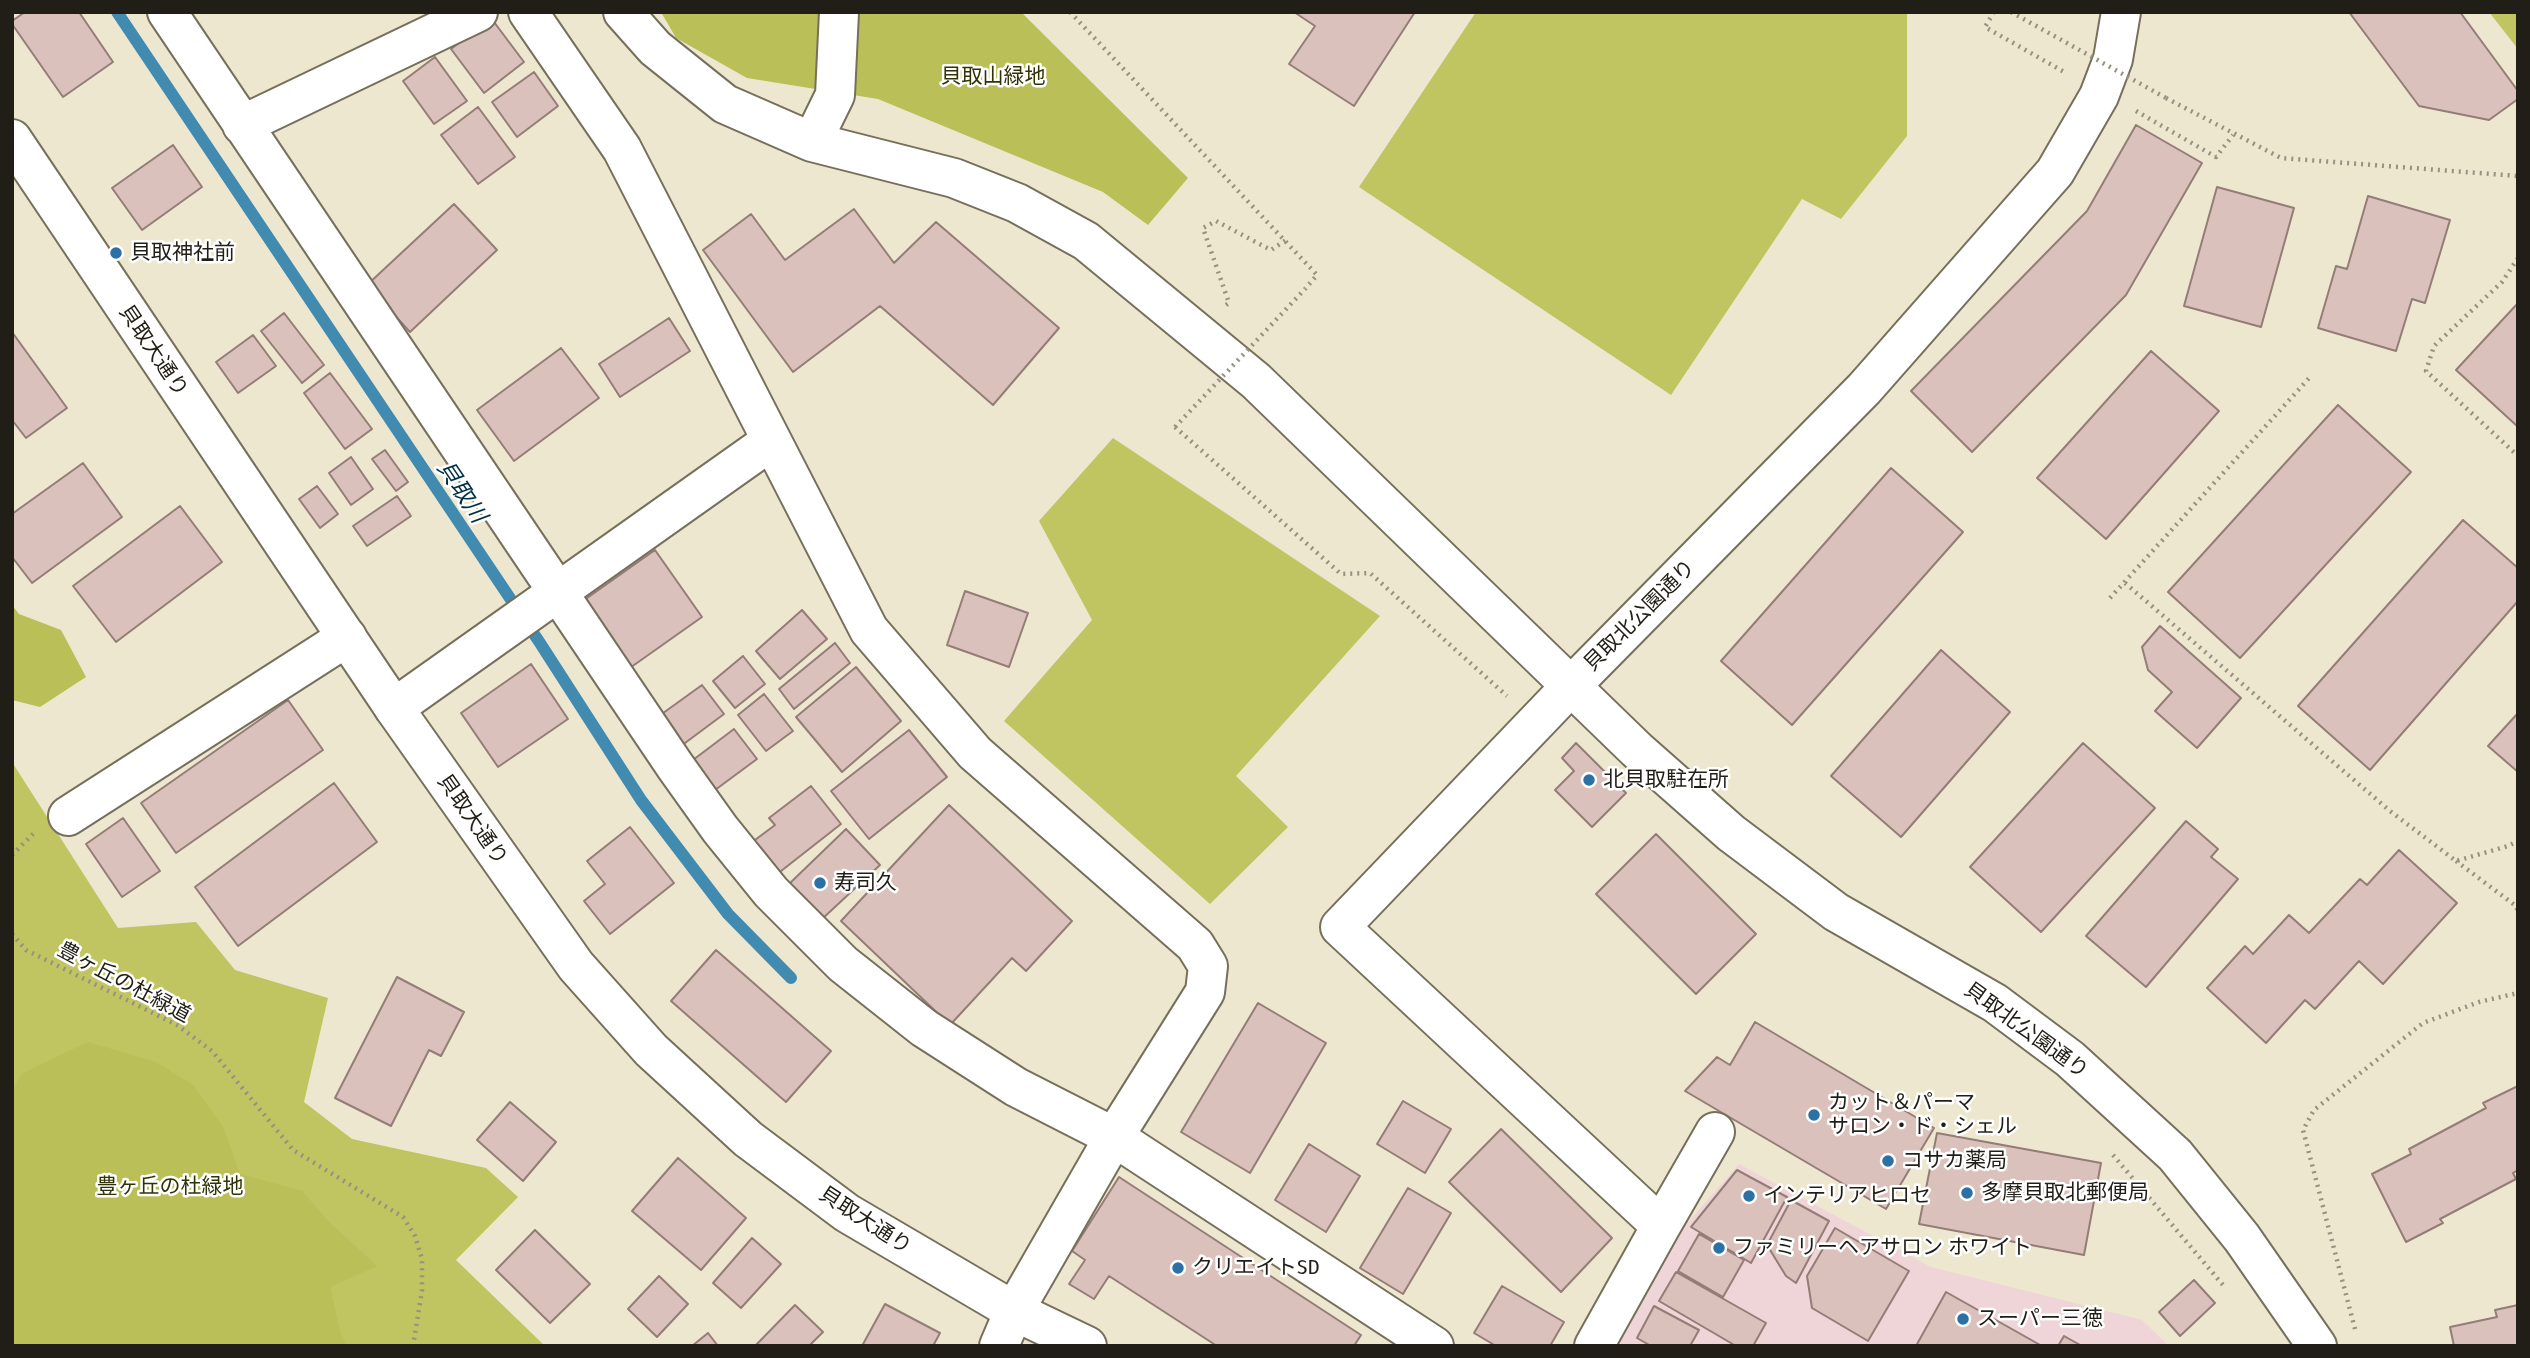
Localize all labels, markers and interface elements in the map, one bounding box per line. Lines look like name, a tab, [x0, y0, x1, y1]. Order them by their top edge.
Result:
park label: 貝取山緑地	[941, 64, 1045, 90]
place label: 貝取神社前	[130, 240, 235, 266]
marker: 貝取神社前	[108, 245, 124, 261]
street label: 貝取大通り	[113, 300, 193, 402]
water label: 貝取川	[430, 456, 492, 528]
street label: 貝取北公園通り	[1579, 555, 1701, 677]
place label: 北貝取駐在所	[1603, 767, 1729, 793]
street label: 貝取大通り	[432, 770, 512, 870]
marker: 北貝取駐在所	[1581, 772, 1597, 788]
place label: 寿司久	[834, 870, 897, 896]
marker: 寿司久	[812, 875, 828, 891]
street label: 豊ヶ丘の杜緑道	[53, 937, 195, 1029]
street label: 貝取北公園通り	[1959, 978, 2093, 1084]
place label: カット＆パーマ サロン・ド・シェル	[1828, 1090, 2017, 1140]
marker: カット＆パーマ サロン・ド・シェル	[1806, 1107, 1822, 1123]
place label: コサカ薬局	[1902, 1148, 2007, 1174]
marker: コサカ薬局	[1880, 1153, 1896, 1169]
park label: 豊ヶ丘の杜緑地	[97, 1174, 243, 1200]
place label: 多摩貝取北郵便局	[1981, 1180, 2149, 1206]
street label: 貝取大通り	[814, 1182, 916, 1260]
place label: インテリアヒロセ	[1763, 1183, 1931, 1209]
marker: 多摩貝取北郵便局	[1959, 1185, 1975, 1201]
marker: インテリアヒロセ	[1741, 1188, 1757, 1204]
place label: ファミリーヘアサロン ホワイト	[1733, 1235, 2032, 1261]
marker: ファミリーヘアサロン ホワイト	[1711, 1240, 1727, 1256]
place label: クリエイトSD	[1192, 1255, 1320, 1281]
marker: クリエイトSD	[1170, 1260, 1186, 1276]
place label: スーパー三徳	[1977, 1306, 2103, 1332]
marker: スーパー三徳	[1955, 1311, 1971, 1327]

